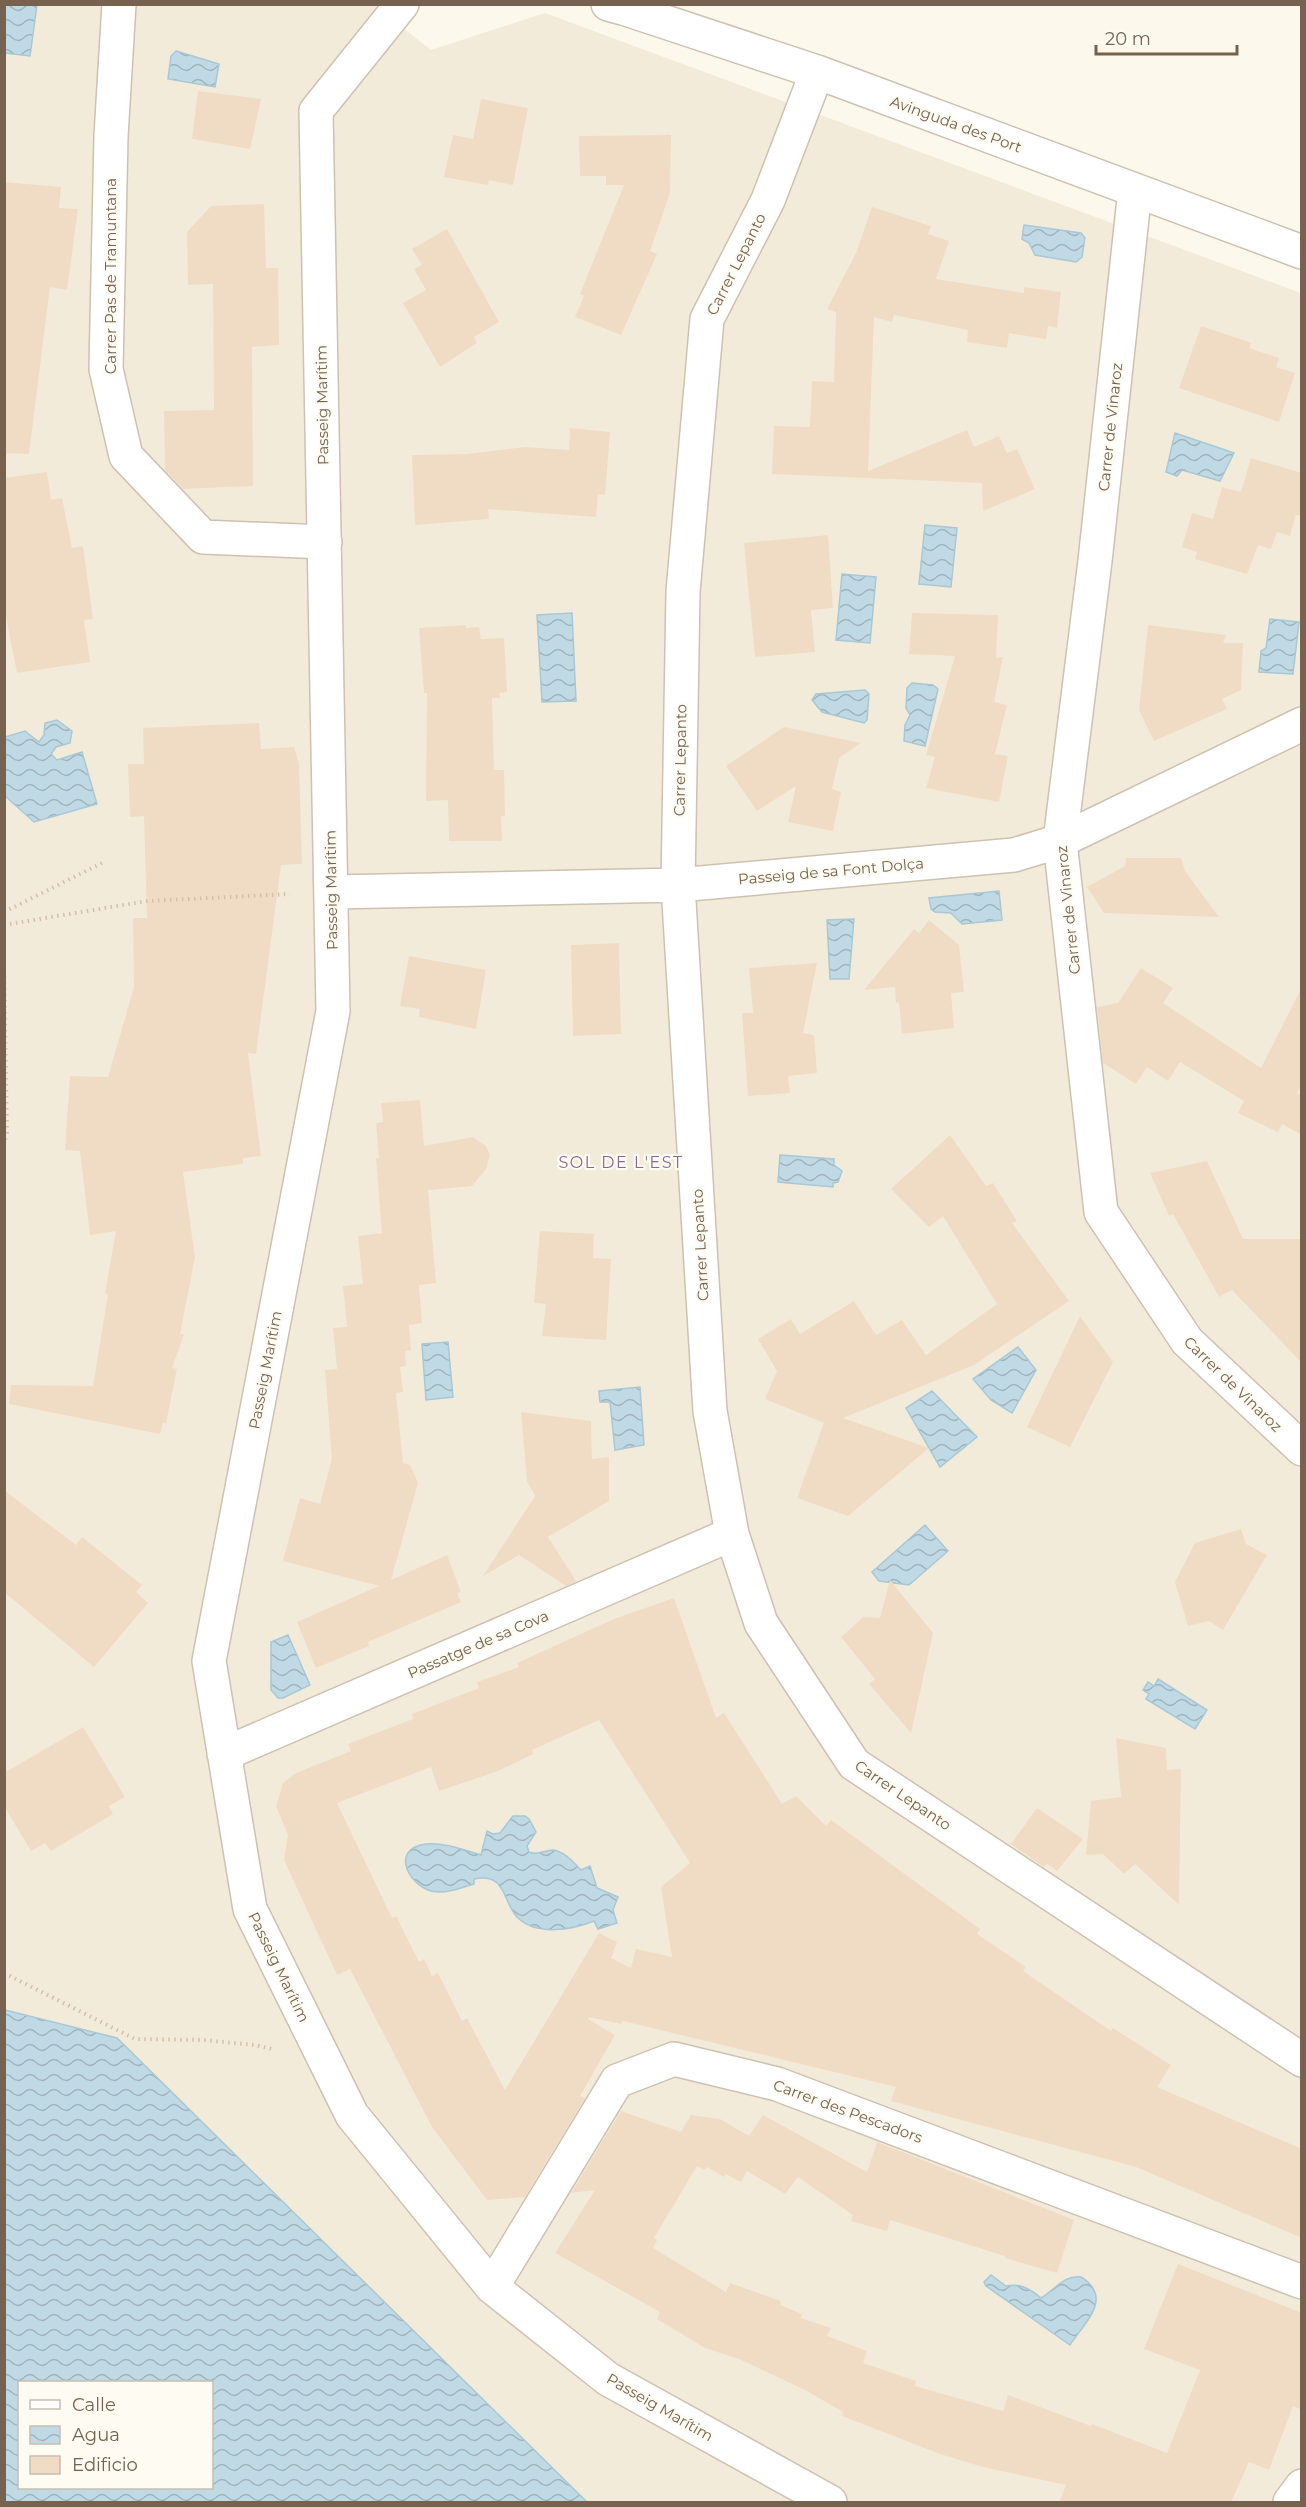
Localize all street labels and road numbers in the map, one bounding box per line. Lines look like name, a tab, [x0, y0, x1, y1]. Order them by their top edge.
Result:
street label: Avinguda des Port	[888, 91, 1024, 157]
street label: Carrer Pas de Tramuntana	[101, 178, 120, 374]
street label: Carrer Lepanto	[702, 210, 770, 318]
street label: Passeig Marítim	[311, 345, 333, 465]
street label: Carrer de Vinaroz	[1094, 361, 1126, 492]
street label: Carrer Lepanto	[670, 704, 690, 816]
street label: Passeig Marítim	[320, 830, 342, 950]
street label: Carrer de Vinaroz	[1052, 844, 1084, 975]
street label: Passeig de sa Font Dolça	[737, 853, 925, 889]
street label: Carrer Lepanto	[688, 1188, 712, 1302]
street label: Passeig Marítim	[244, 1309, 286, 1431]
street label: Carrer de Vinaroz	[1180, 1332, 1286, 1436]
street label: Passatge de sa Cova	[405, 1606, 551, 1682]
street label: Carrer Lepanto	[851, 1756, 955, 1834]
street label: Passeig Marítim	[244, 1909, 314, 2025]
street label: Carrer des Pescadors	[771, 2075, 925, 2147]
street label: Passeig Marítim	[603, 2369, 717, 2445]

